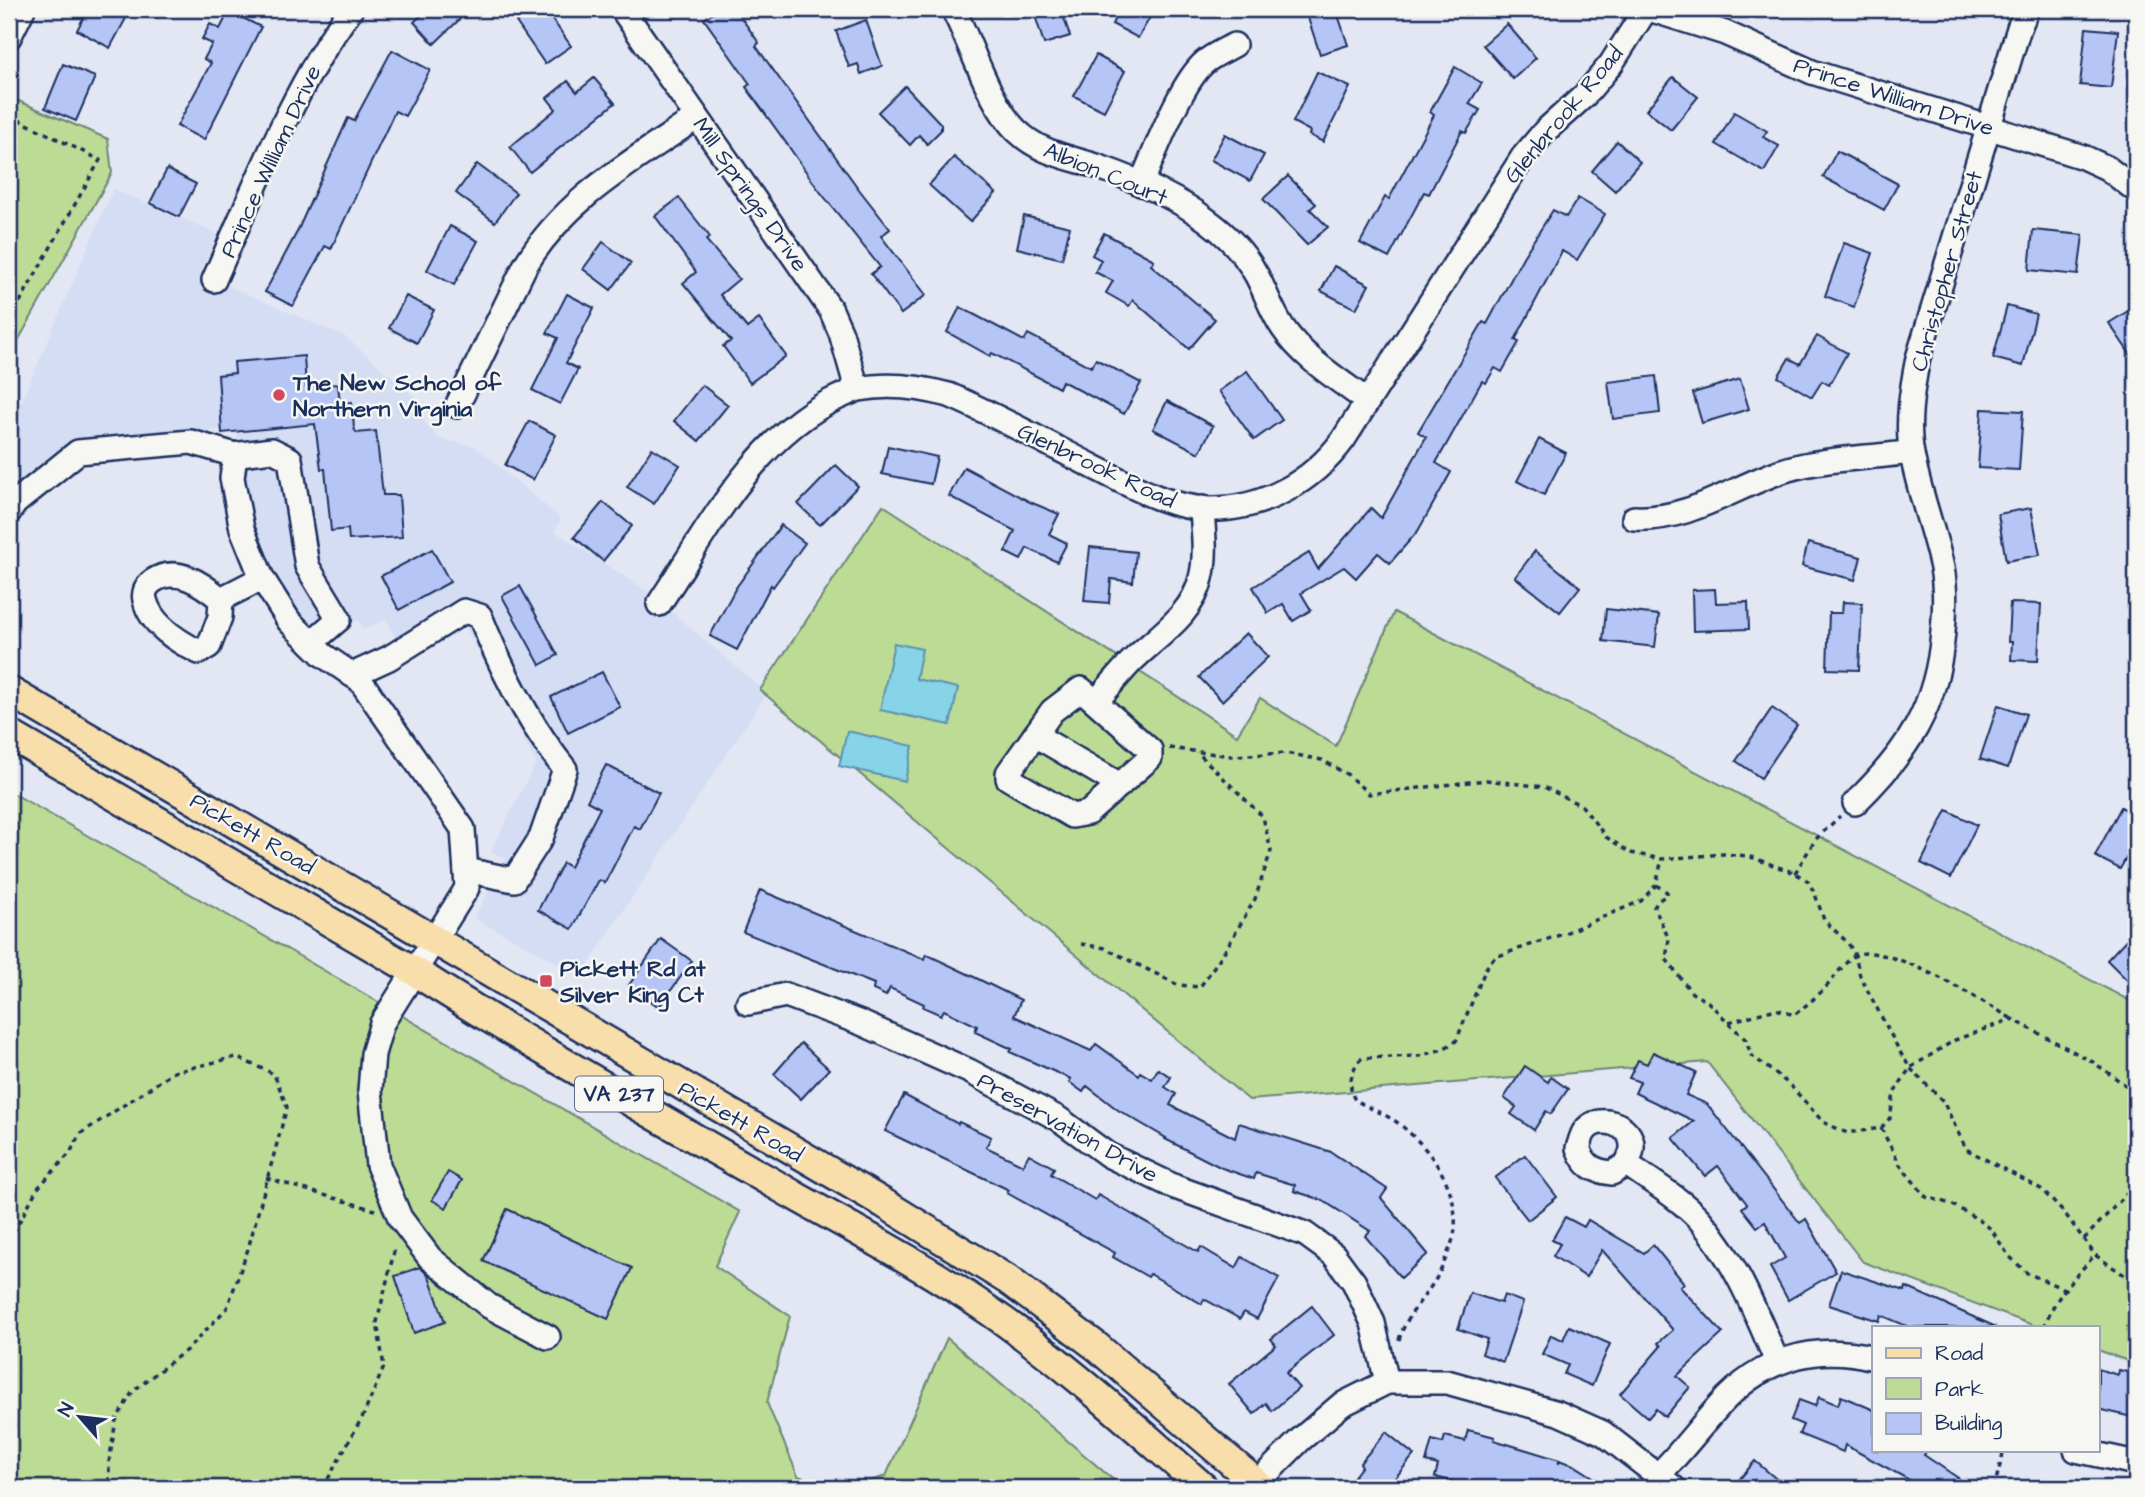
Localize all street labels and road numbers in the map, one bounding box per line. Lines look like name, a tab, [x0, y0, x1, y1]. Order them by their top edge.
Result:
street label: Glenbrook Road	[1497, 39, 1631, 190]
street label: Prince William Drive	[1790, 49, 1998, 144]
street label: Prince William Drive	[212, 60, 329, 263]
street label: Mill Springs Drive	[684, 111, 816, 279]
street label: Albion Court	[1039, 134, 1173, 214]
street label: Christopher Street	[1903, 167, 1991, 375]
street label: Glenbrook Road	[1012, 415, 1181, 517]
street label: Pickett Road	[184, 785, 321, 883]
street label: Preservation Drive	[971, 1065, 1164, 1191]
street label: Pickett Road	[672, 1073, 809, 1171]
road number: VA 237	[575, 1076, 663, 1112]

